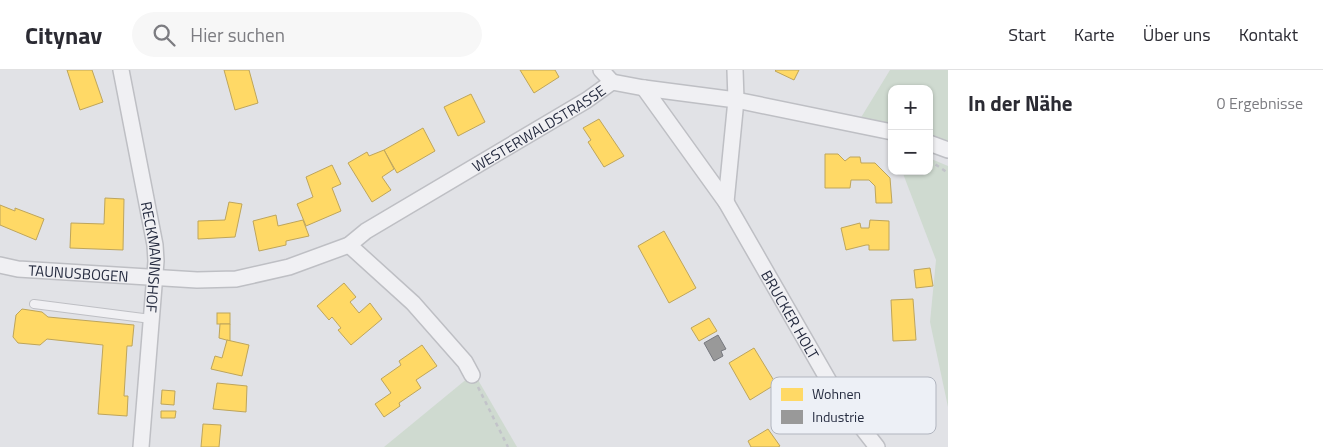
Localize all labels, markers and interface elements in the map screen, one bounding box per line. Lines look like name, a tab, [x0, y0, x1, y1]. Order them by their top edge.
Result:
search box	[132, 12, 482, 57]
text: Citynav	[25, 17, 102, 53]
text: Hier suchen	[190, 20, 285, 49]
icon: search	[150, 21, 178, 49]
text: Start	[1008, 21, 1046, 48]
text: Karte	[1074, 21, 1115, 48]
text: Über uns	[1143, 21, 1211, 48]
text: Kontakt	[1239, 21, 1298, 48]
street label: WESTERWALDSTRASSE	[467, 79, 610, 177]
map controls	[888, 85, 933, 175]
button: +	[888, 85, 933, 130]
text: In der Nähe	[968, 87, 1073, 119]
text: 0 Ergebnisse	[1216, 91, 1303, 115]
button: −	[888, 130, 933, 175]
street label: RECKMANNSHOF	[135, 199, 168, 314]
street label: TAUNUSBOGEN	[28, 258, 129, 287]
street label: BRUCKER HOLT	[756, 266, 825, 363]
legend	[771, 377, 936, 434]
text: Wohnen	[812, 383, 861, 404]
text: Industrie	[812, 406, 864, 427]

